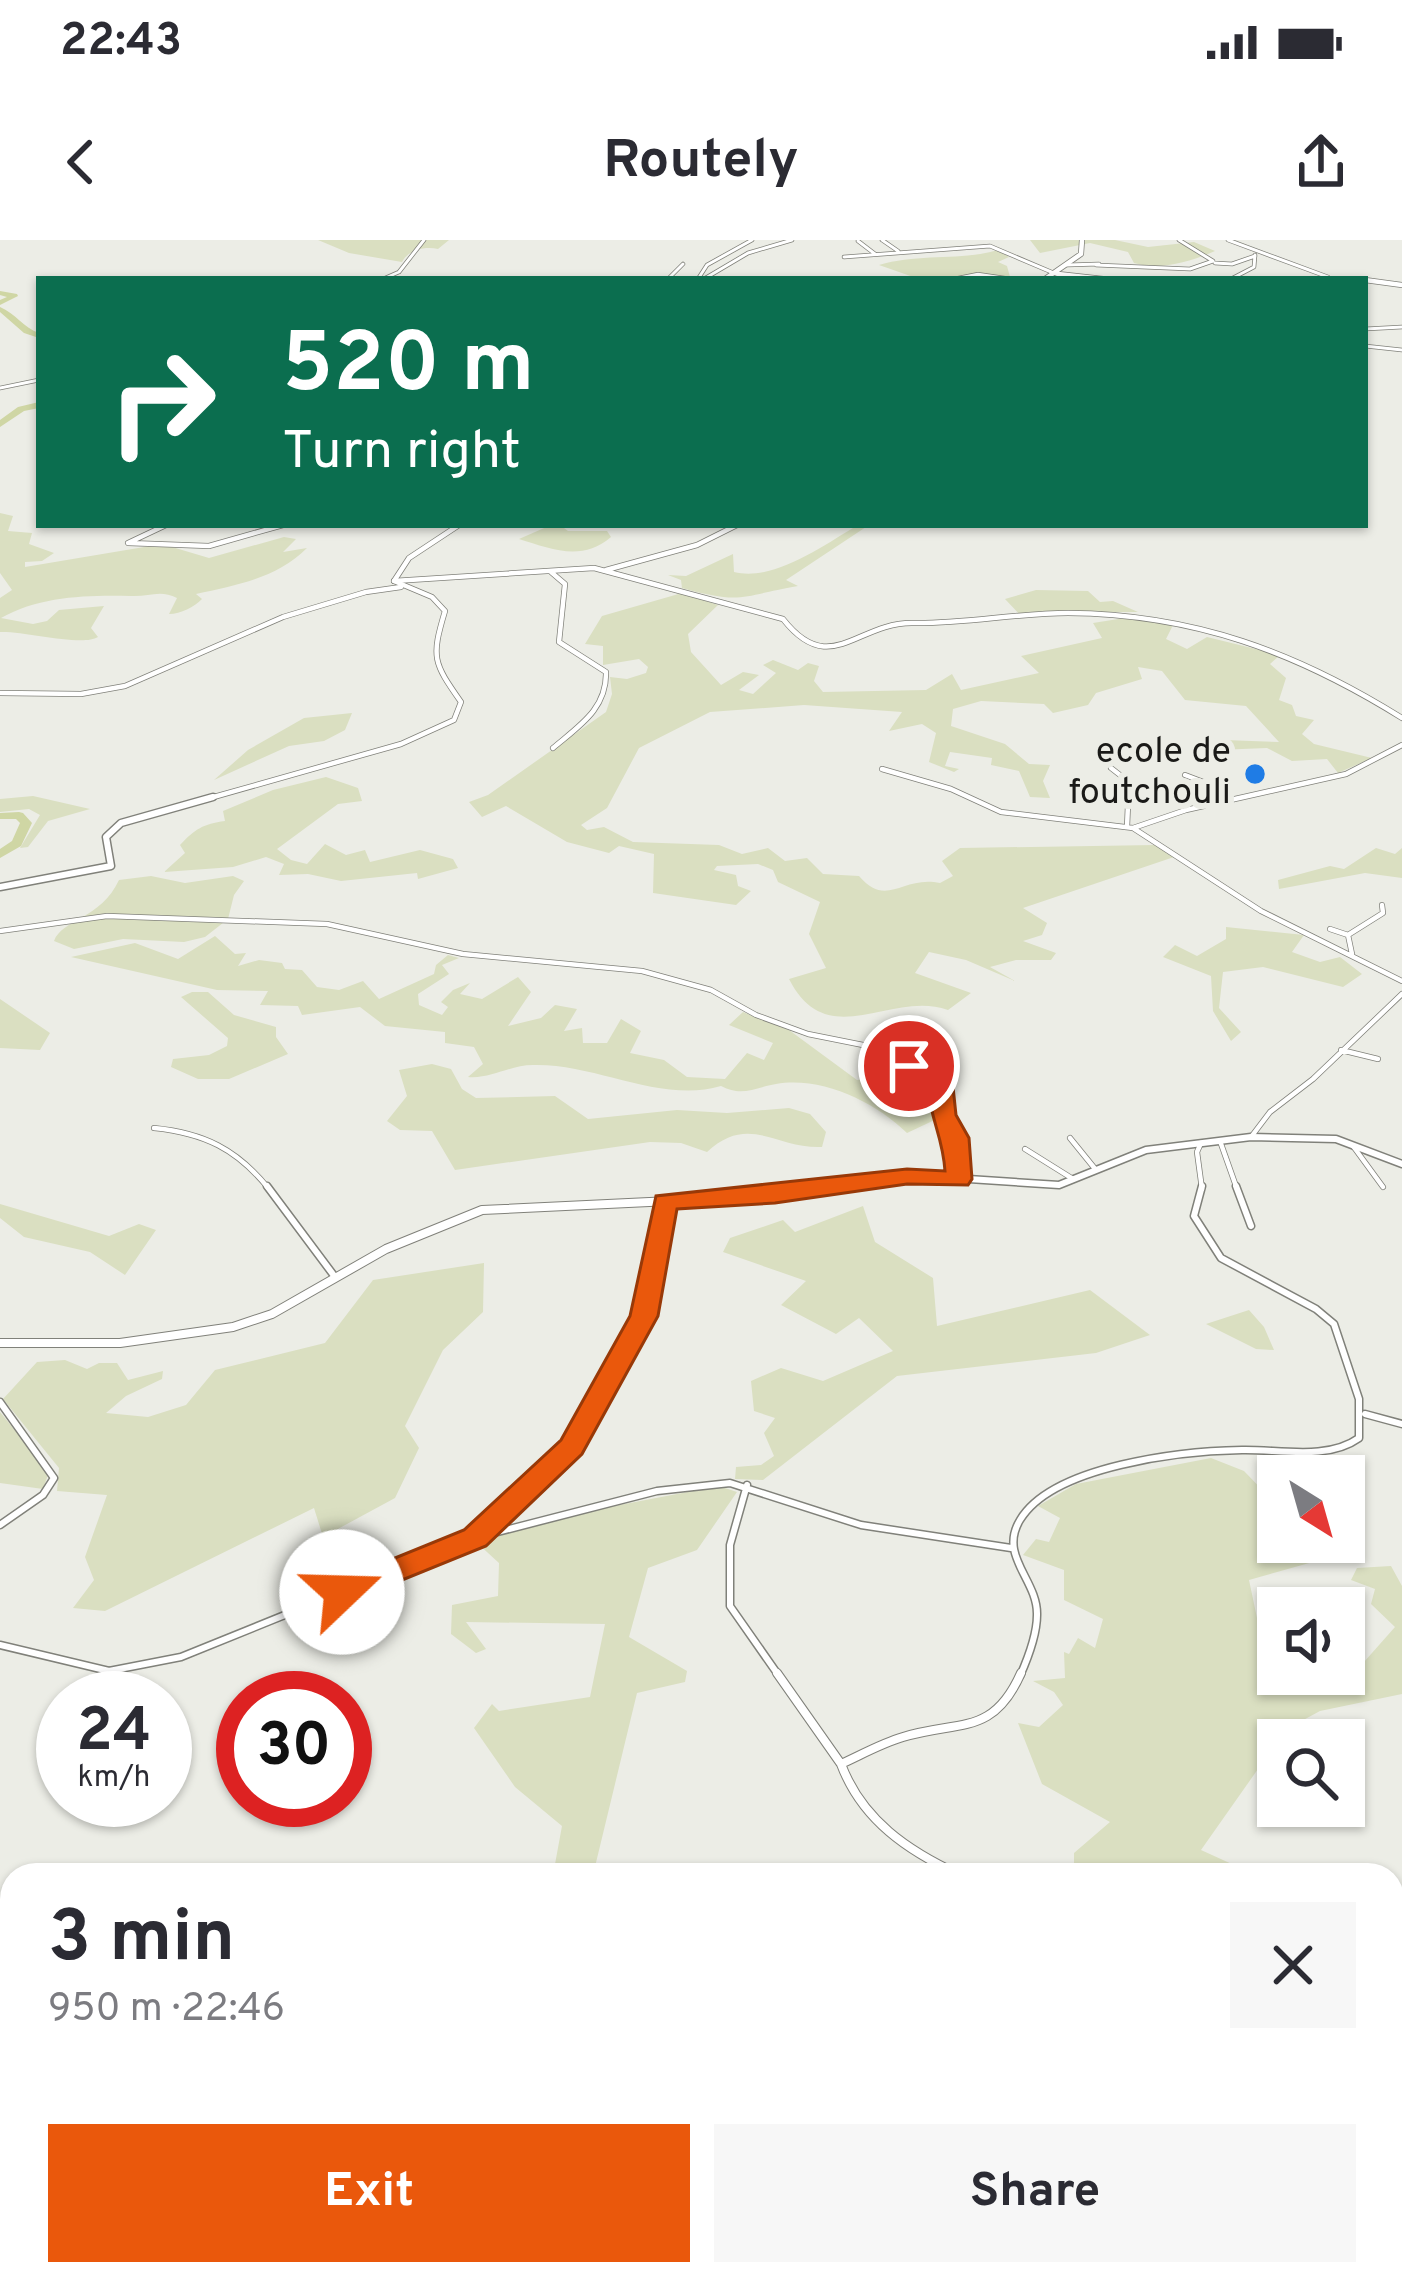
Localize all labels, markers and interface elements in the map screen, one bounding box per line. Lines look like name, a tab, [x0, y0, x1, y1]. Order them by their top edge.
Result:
text: 22:43	[60, 14, 182, 71]
text: Routely	[603, 128, 799, 197]
icon: back	[48, 129, 114, 195]
icon: share	[1288, 129, 1354, 195]
text: 520 m	[282, 315, 535, 421]
icon: right	[84, 324, 240, 480]
text: Turn right	[282, 419, 521, 488]
place label: ecole de foutchouli	[1069, 730, 1231, 817]
marker: ecole de foutchouli	[1242, 761, 1268, 787]
pin	[858, 1015, 960, 1117]
icon: arrive	[876, 1033, 942, 1099]
north arrow	[1257, 1455, 1365, 1563]
map controls	[1257, 1455, 1365, 1827]
position arrow	[279, 1529, 405, 1655]
button: sound	[1257, 1587, 1365, 1695]
speed limit sign: 30	[216, 1671, 372, 1827]
text: 24	[76, 1696, 152, 1772]
button: search	[1257, 1719, 1365, 1827]
text: km/h	[78, 1760, 150, 1797]
text: 3 min	[48, 1895, 235, 1987]
button: close	[1230, 1902, 1356, 2028]
text: 950 m · 22:46	[48, 1986, 285, 2035]
button: Exit	[48, 2124, 690, 2262]
button: Share	[714, 2124, 1356, 2262]

